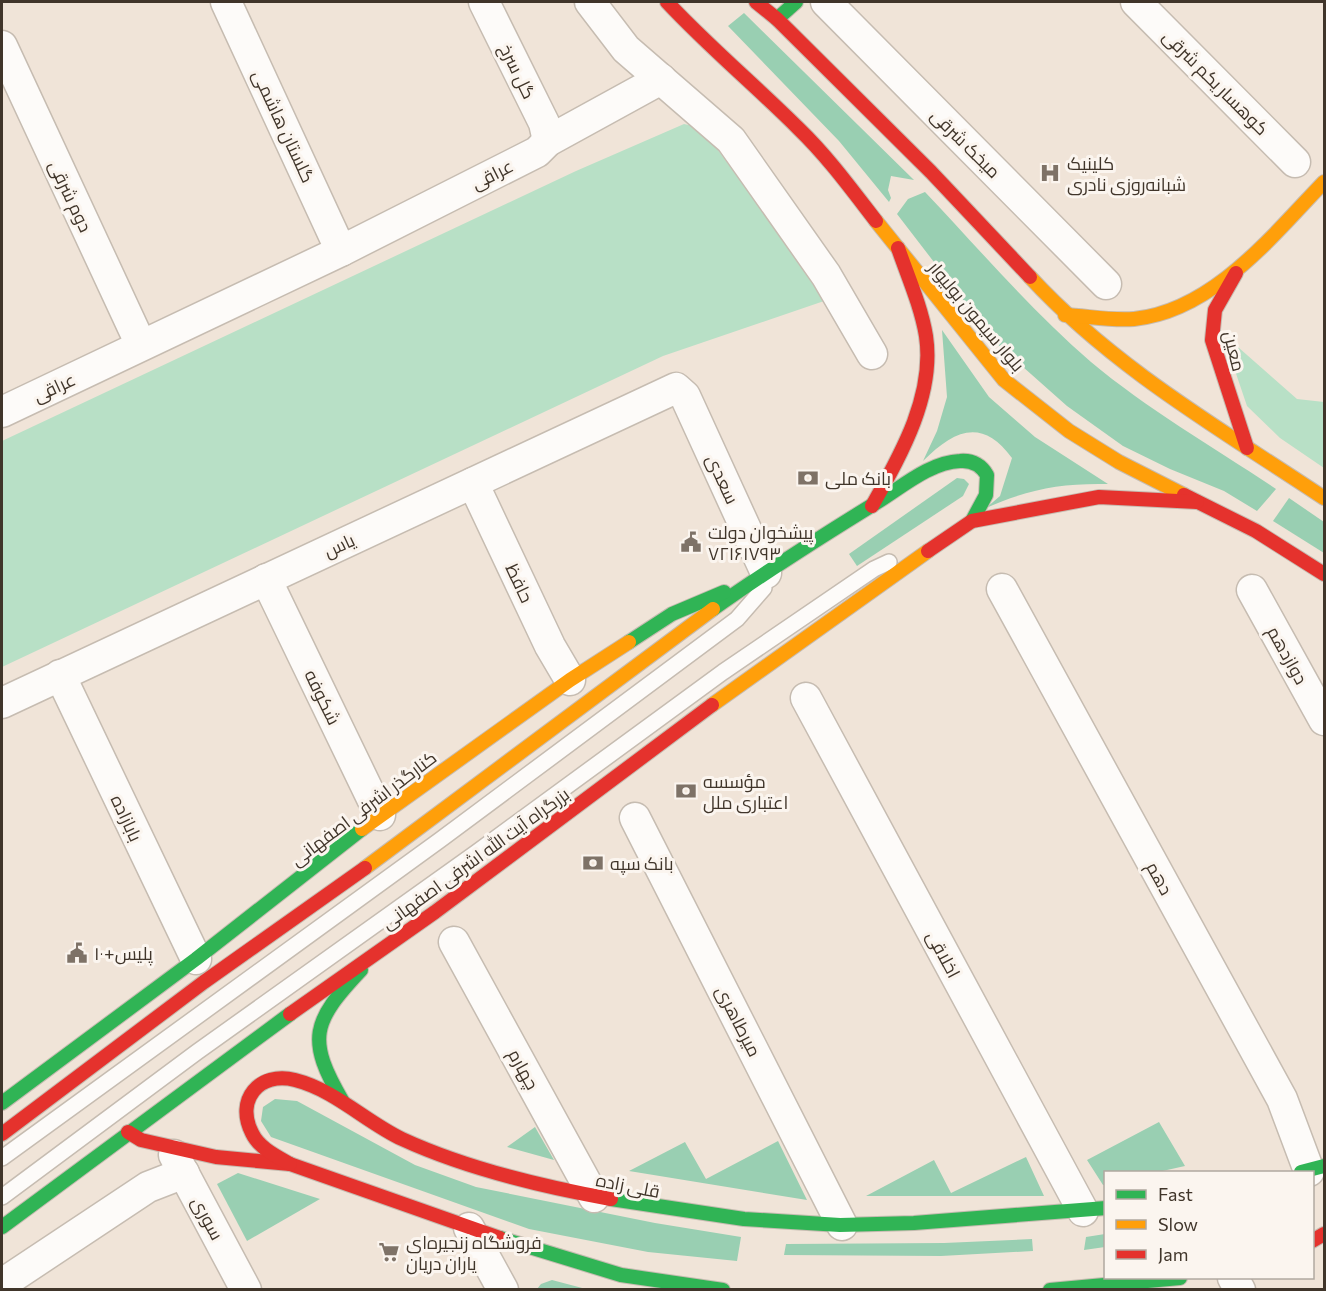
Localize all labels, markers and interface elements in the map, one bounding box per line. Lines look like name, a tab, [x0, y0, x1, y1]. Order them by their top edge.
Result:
street label: کوهسار یکم شرقی	[1157, 25, 1273, 141]
street label: گل سرخ	[493, 40, 541, 103]
street label: گلستان هاشمی	[247, 66, 320, 186]
street label: میخک شرقی	[926, 104, 1005, 183]
place label: کلینیک شبانه‌روزی نادری	[1067, 152, 1186, 196]
street label: عراقی	[467, 154, 517, 195]
street label: دوم شرقی	[43, 157, 97, 236]
hospital icon: کلینیک شبانه‌روزی نادری	[1038, 161, 1062, 185]
street label: بلوار سیمون بولیوار	[923, 256, 1030, 376]
street label: معین	[1218, 329, 1251, 374]
street label: عراقی	[29, 368, 79, 407]
street label: سعدی	[701, 451, 744, 508]
bank icon: بانک ملی	[796, 466, 820, 490]
place label: بانک ملی	[825, 467, 891, 490]
place label: پیشخوان دولت ۷۲۱۶۱۷۹۳	[708, 521, 813, 564]
street label: یاس	[320, 528, 359, 563]
public building icon: پیشخوان دولت ۷۲۱۶۱۷۹۳	[679, 530, 703, 554]
street label: حافظ	[501, 560, 539, 606]
street label: دوازدهم	[1261, 622, 1313, 689]
street label: شکوفه	[299, 666, 346, 729]
street label: کنارگذر اشرفی اصفهانی	[286, 746, 441, 871]
place label: مؤسسه اعتباری ملل	[703, 770, 788, 814]
bank icon: مؤسسه اعتباری ملل	[674, 779, 698, 803]
street label: بزرگراه آیت الله اشرفی اصفهانی	[377, 782, 574, 934]
street label: بابازاده	[106, 791, 147, 845]
bank icon: بانک سپه	[581, 851, 605, 875]
place label: بانک سپه	[610, 852, 674, 875]
street label: دهم	[1140, 857, 1178, 900]
street label: اخلاقی	[922, 927, 965, 982]
public building icon: پلیس+۱۰	[65, 941, 89, 965]
place label: پلیس+۱۰	[94, 942, 153, 966]
street label: میرطاهری	[711, 982, 766, 1061]
street label: چهارم	[502, 1045, 544, 1094]
street label: قلی زاده	[594, 1168, 662, 1203]
legend	[1104, 1171, 1314, 1279]
text: Fast	[1158, 1183, 1193, 1205]
street label: سوری	[187, 1192, 229, 1244]
text: Slow	[1158, 1213, 1198, 1235]
place label: فروشگاه زنجیره‌ای یاران دریان	[406, 1231, 542, 1275]
supermarket icon: فروشگاه زنجیره‌ای یاران دریان	[377, 1240, 401, 1264]
text: Jam	[1158, 1243, 1188, 1265]

